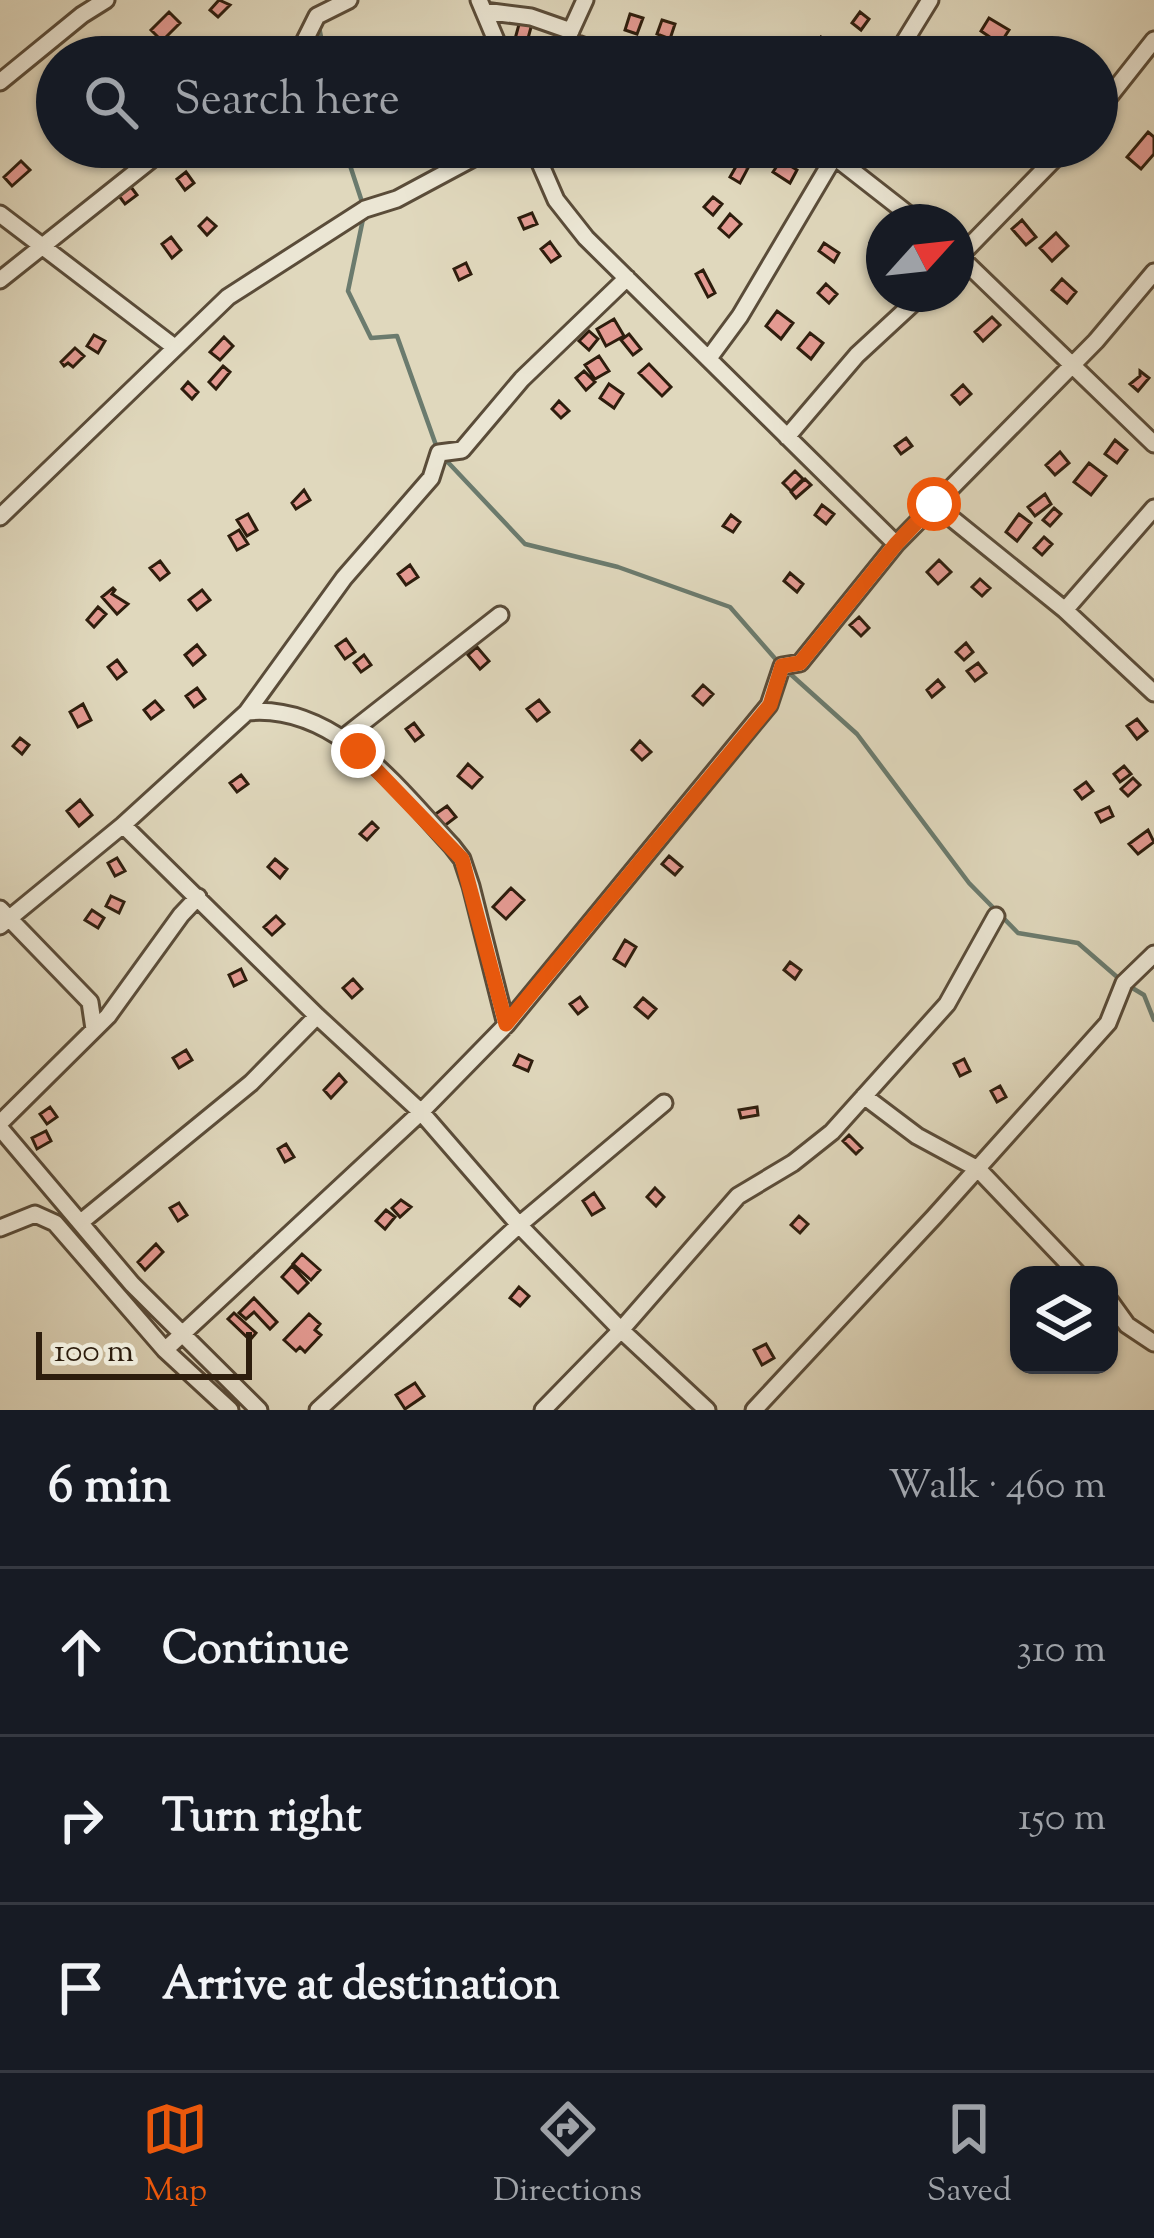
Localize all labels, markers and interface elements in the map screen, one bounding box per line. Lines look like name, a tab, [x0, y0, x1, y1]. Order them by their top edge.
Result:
search box	[36, 36, 1118, 168]
icon: search	[78, 69, 144, 135]
text: Search here	[174, 70, 400, 135]
north arrow	[866, 204, 974, 312]
route start	[907, 477, 961, 531]
route end	[331, 724, 385, 778]
map controls	[1010, 1266, 1118, 1374]
button: layers	[1010, 1266, 1118, 1374]
scale bar	[36, 1326, 252, 1379]
text: 100 m	[54, 1329, 134, 1377]
text: 6 min	[48, 1452, 171, 1525]
text: Walk · 460 m	[888, 1460, 1106, 1516]
icon: ahead	[48, 1619, 114, 1685]
text: Continue	[162, 1619, 349, 1684]
text: 310 m	[1016, 1624, 1106, 1680]
icon: right	[48, 1787, 114, 1853]
text: Turn right	[162, 1787, 361, 1852]
text: 150 m	[1018, 1792, 1106, 1848]
icon: arrive	[48, 1955, 114, 2021]
text: Arrive at destination	[162, 1955, 560, 2020]
tab: Map	[142, 2096, 208, 2216]
tab: Directions	[493, 2096, 642, 2216]
tab: Saved	[927, 2096, 1012, 2216]

